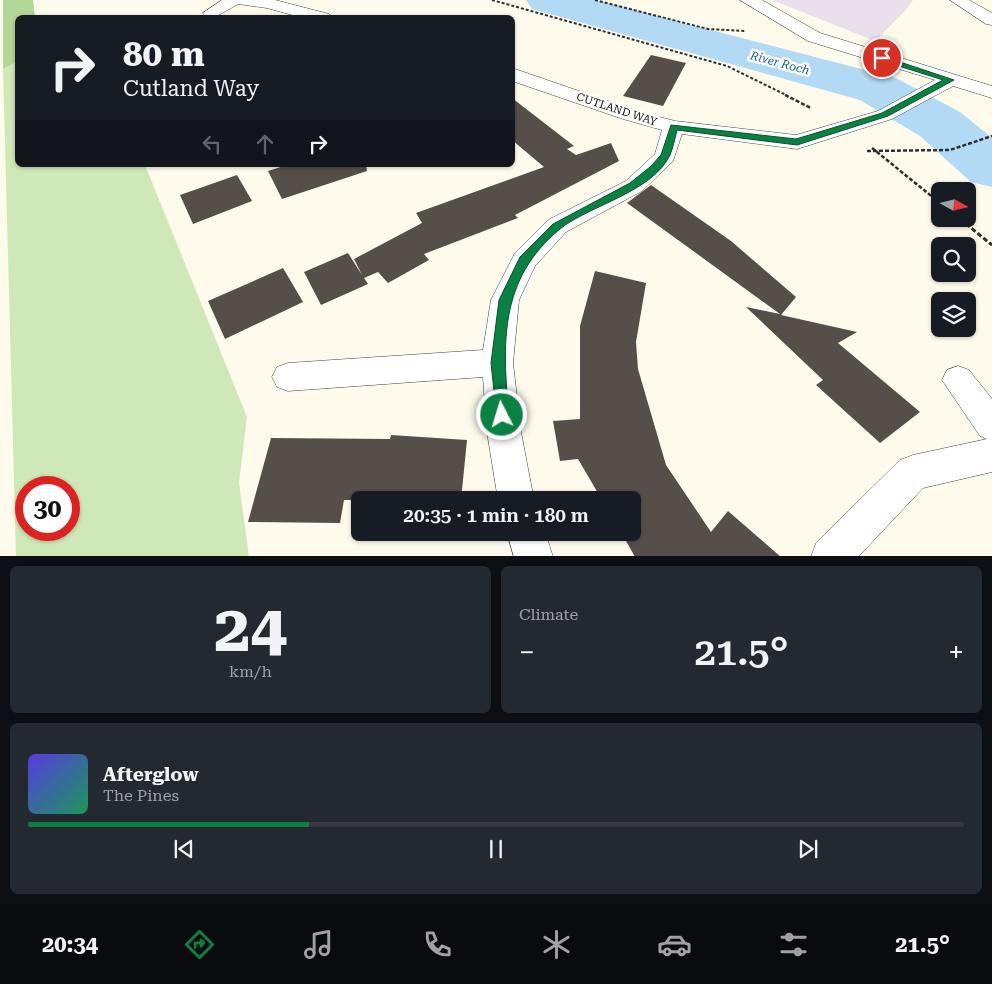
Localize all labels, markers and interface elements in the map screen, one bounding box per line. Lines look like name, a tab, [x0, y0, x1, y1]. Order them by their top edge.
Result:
text: 80 m	[123, 34, 205, 75]
icon: right	[40, 35, 105, 100]
pin	[861, 37, 903, 79]
icon: arrive	[868, 44, 896, 72]
water label: River Roch	[748, 48, 811, 78]
text: Cutland Way	[123, 76, 259, 101]
street label: CUTLAND WAY	[575, 90, 659, 129]
icon: left	[198, 130, 226, 158]
icon: ahead	[251, 130, 279, 158]
icon: right	[304, 130, 332, 158]
north arrow	[931, 182, 976, 228]
map controls	[931, 182, 976, 337]
button: search	[931, 237, 976, 282]
button: layers	[931, 292, 976, 337]
position arrow	[475, 388, 527, 440]
speed limit sign: 30	[15, 476, 80, 541]
text: 20:35 · 1 min · 180 m	[403, 504, 589, 527]
text: 24	[214, 591, 287, 667]
text: Climate	[519, 605, 578, 624]
text: 21.5°	[695, 630, 788, 674]
text: −	[519, 636, 535, 669]
text: +	[948, 636, 964, 669]
text: km/h	[229, 662, 272, 681]
text: Afterglow	[103, 763, 199, 786]
text: The Pines	[103, 786, 179, 805]
icon: previous	[170, 835, 198, 863]
icon: pause	[482, 835, 510, 863]
icon: next	[794, 835, 822, 863]
icon: directions	[182, 927, 217, 962]
icon: music	[301, 927, 336, 962]
icon: phone	[420, 927, 455, 962]
icon: climate	[539, 927, 574, 962]
icon: car	[657, 927, 692, 962]
icon: filters	[776, 927, 811, 962]
text: 20:34	[42, 932, 98, 957]
text: 21.5°	[895, 932, 950, 957]

